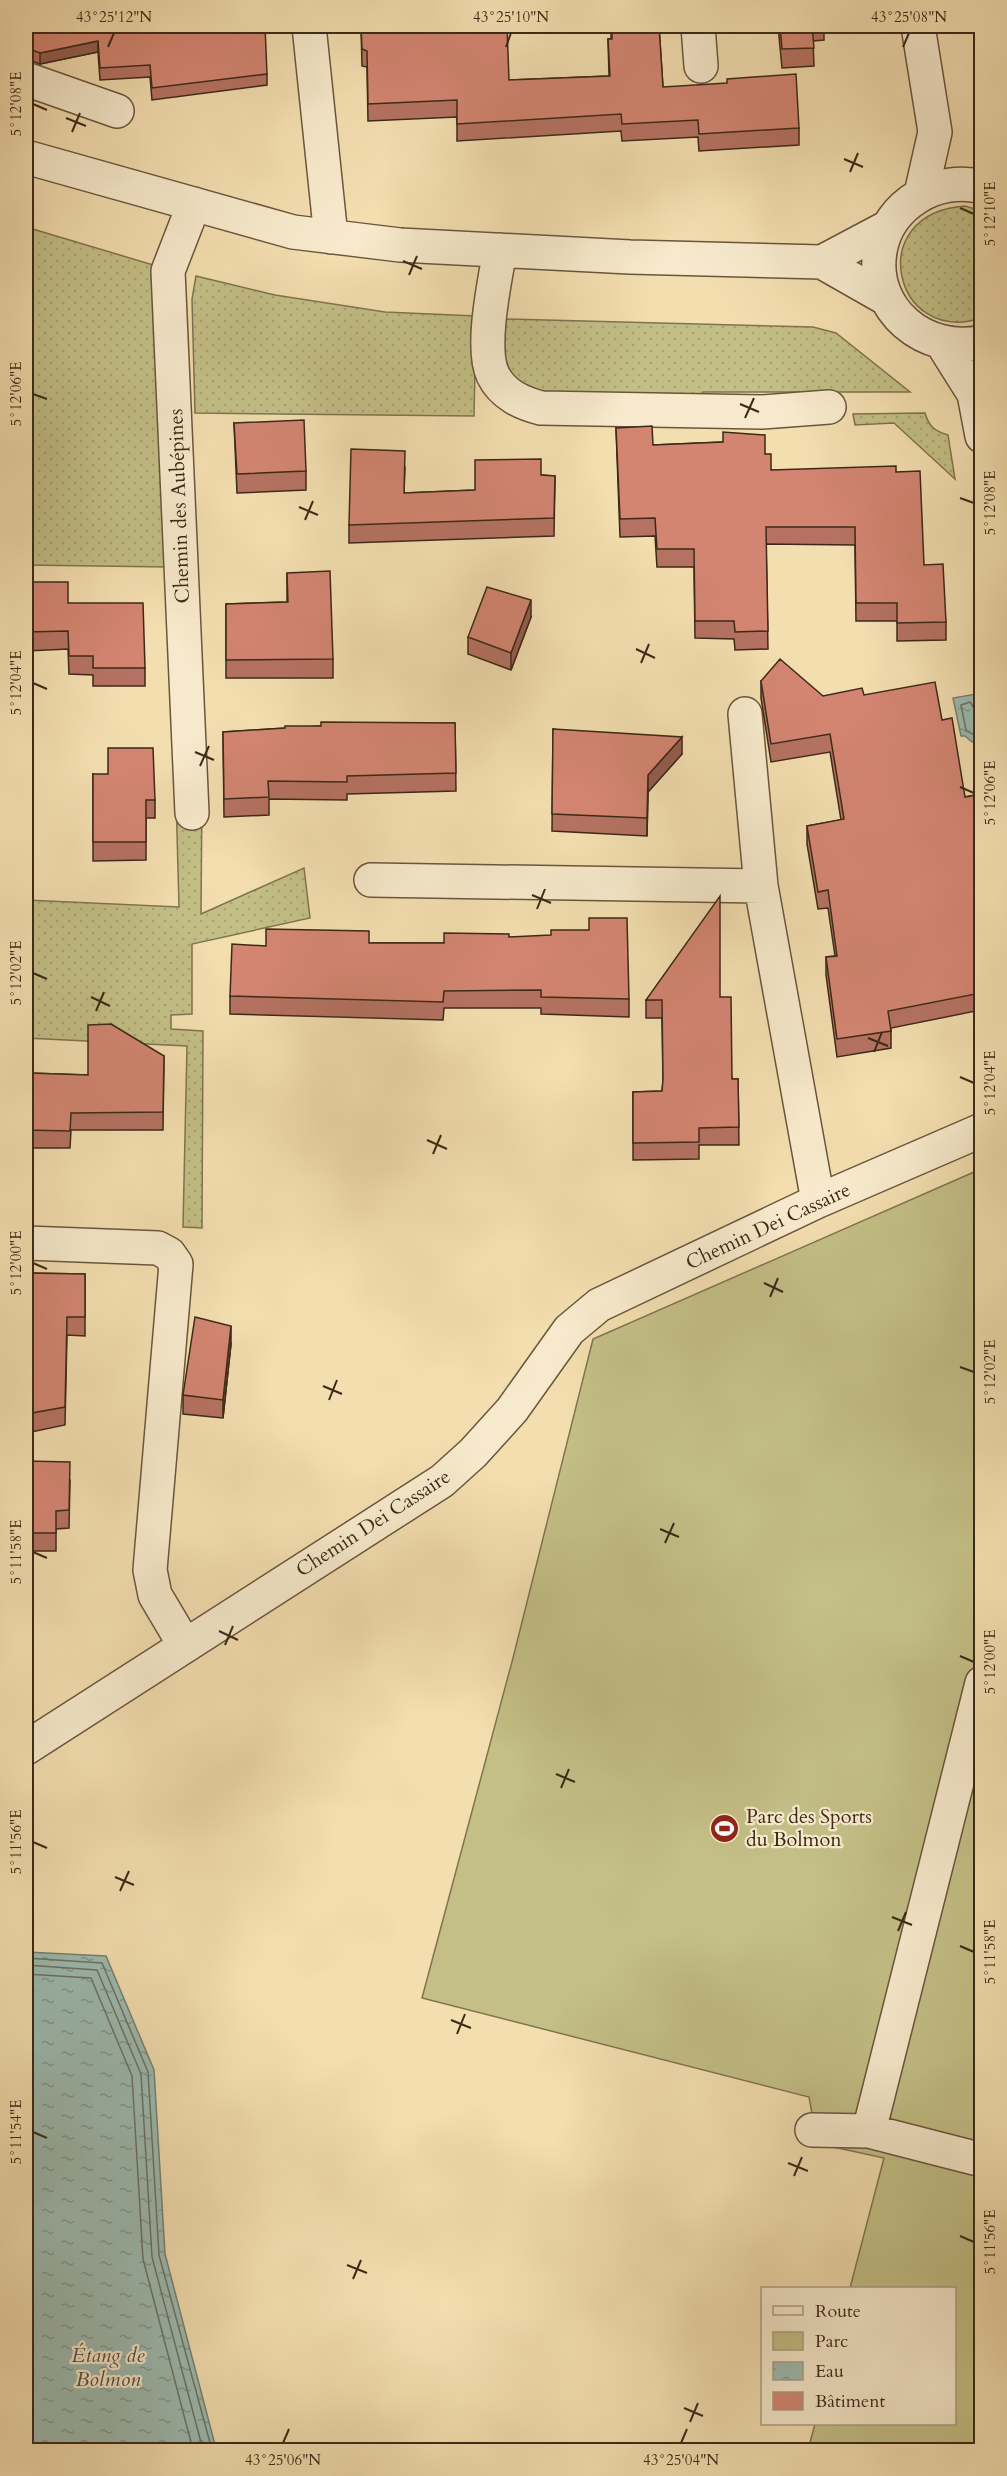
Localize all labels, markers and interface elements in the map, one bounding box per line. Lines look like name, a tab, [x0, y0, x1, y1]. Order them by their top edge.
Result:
text: 43°25'12"N	[76, 7, 152, 27]
text: 43°25'10"N	[473, 7, 549, 27]
text: 43°25'08"N	[871, 7, 947, 27]
text: 5°12'08"E	[6, 72, 26, 136]
text: 5°12'10"E	[980, 182, 1000, 246]
text: 5°12'06"E	[6, 362, 26, 426]
street label: Chemin des Aubépines	[162, 408, 196, 604]
text: 5°12'08"E	[980, 471, 1000, 535]
text: 5°12'04"E	[6, 651, 26, 715]
text: 5°12'06"E	[980, 761, 1000, 825]
text: 5°12'02"E	[6, 941, 26, 1005]
text: 5°12'04"E	[980, 1051, 1000, 1115]
street label: Chemin Dei Cassaire	[681, 1176, 855, 1276]
text: 5°12'00"E	[6, 1231, 26, 1295]
text: 5°12'02"E	[980, 1340, 1000, 1404]
street label: Chemin Dei Cassaire	[291, 1463, 455, 1583]
text: 5°11'58"E	[6, 1520, 26, 1584]
text: 5°12'00"E	[980, 1630, 1000, 1694]
place label: Parc des Sports du Bolmon	[746, 1803, 872, 1853]
text: 5°11'56"E	[6, 1810, 26, 1874]
sports icon: Parc des Sports du Bolmon	[709, 1812, 741, 1844]
text: 5°11'58"E	[980, 1920, 1000, 1984]
text: 5°11'54"E	[6, 2100, 26, 2164]
text: 5°11'56"E	[980, 2210, 1000, 2274]
legend	[761, 2287, 956, 2425]
text: Route	[815, 2299, 861, 2324]
text: Parc	[815, 2329, 848, 2354]
water label: Étang de Bolmon	[72, 2341, 145, 2394]
text: Eau	[815, 2359, 844, 2384]
text: Bâtiment	[815, 2389, 885, 2414]
text: 43°25'06"N	[245, 2450, 321, 2470]
text: 43°25'04"N	[643, 2450, 719, 2470]

